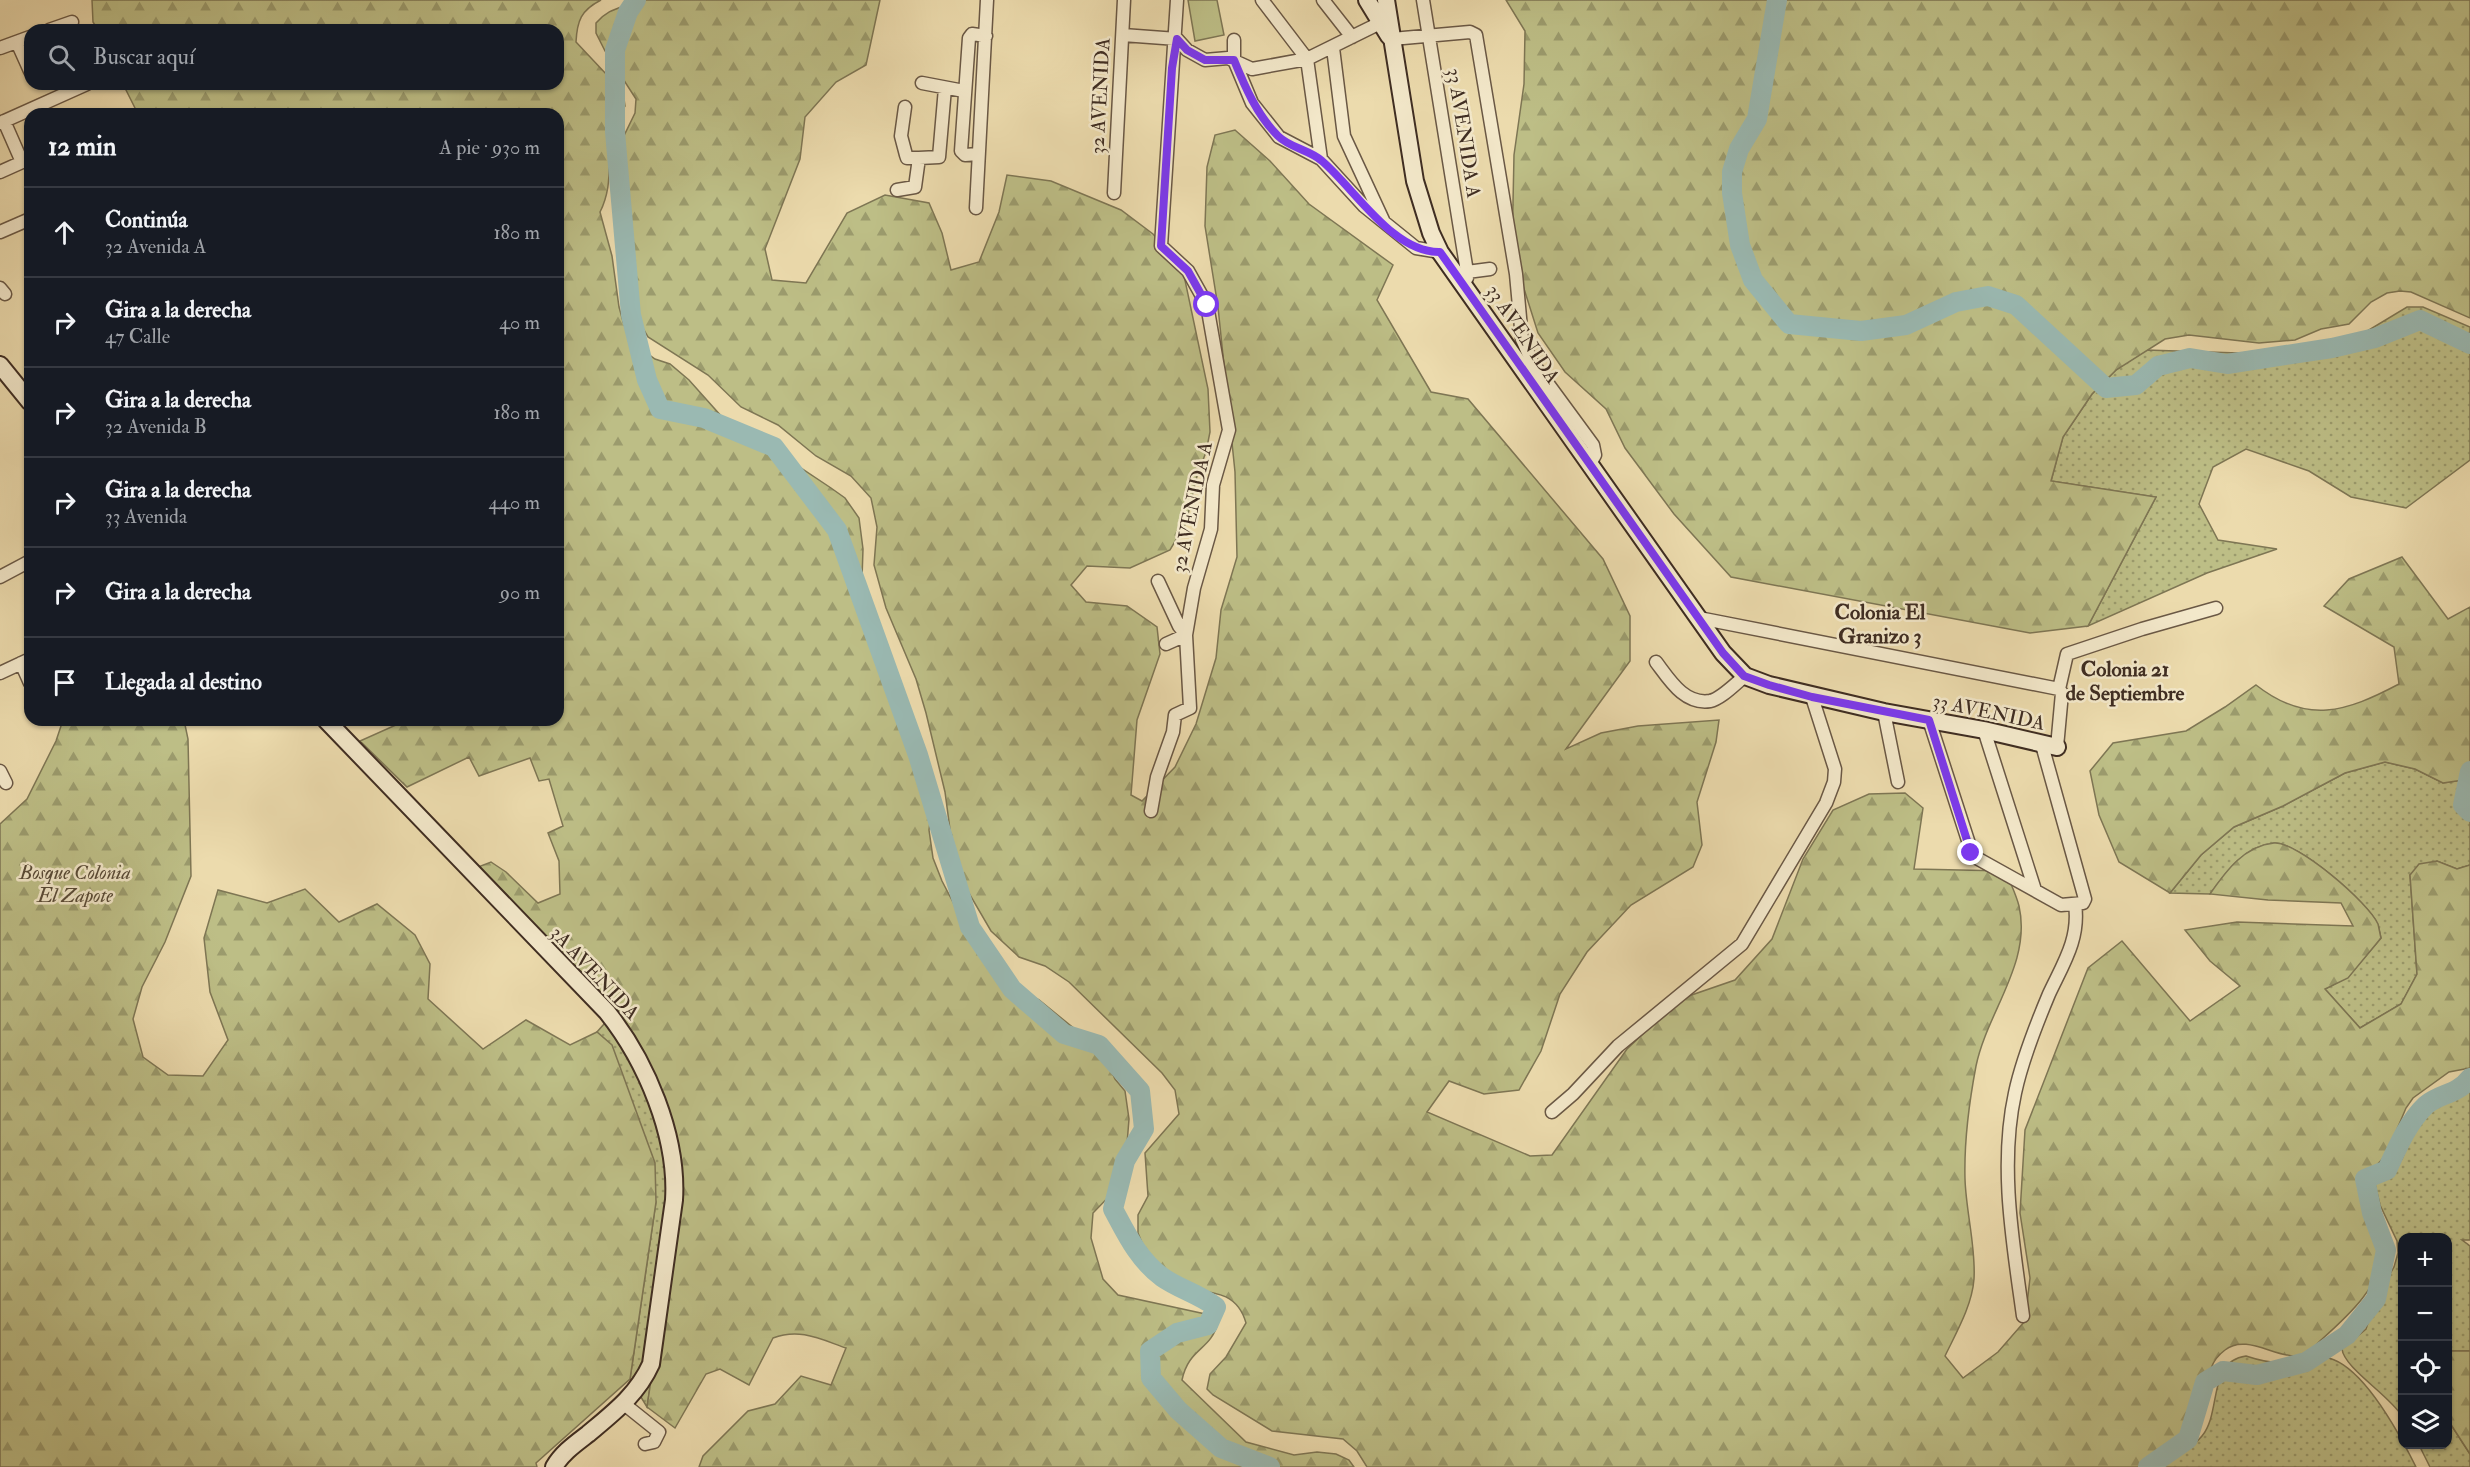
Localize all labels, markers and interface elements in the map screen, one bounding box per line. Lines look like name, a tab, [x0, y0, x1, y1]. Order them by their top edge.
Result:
search box	[24, 24, 564, 90]
street label: 32 AVENIDA	[1084, 37, 1116, 155]
icon: search	[45, 41, 78, 74]
text: Buscar aquí	[93, 43, 195, 71]
street label: 33 AVENIDA A	[1441, 66, 1487, 200]
text: 12 min	[48, 131, 116, 163]
text: A pie · 930 m	[439, 135, 540, 160]
text: Continúa	[105, 206, 188, 234]
icon: ahead	[48, 216, 81, 249]
text: 180 m	[493, 220, 540, 245]
text: 32 Avenida A	[105, 234, 207, 259]
street label: 33 AVENIDA	[1481, 280, 1565, 389]
route start	[1193, 291, 1219, 317]
text: Gira a la derecha	[105, 296, 251, 324]
icon: right	[48, 306, 81, 339]
text: 40 m	[499, 310, 540, 335]
text: 47 Calle	[105, 324, 170, 349]
text: Gira a la derecha	[105, 386, 251, 414]
icon: right	[48, 396, 81, 429]
text: 180 m	[493, 400, 540, 425]
text: 32 Avenida B	[105, 414, 207, 439]
street label: 32 AVENIDA A	[1166, 439, 1218, 575]
text: Gira a la derecha	[105, 476, 251, 504]
icon: right	[48, 486, 81, 519]
text: 440 m	[488, 490, 540, 515]
text: 33 Avenida	[105, 504, 187, 529]
icon: right	[48, 576, 81, 609]
text: Gira a la derecha	[105, 578, 251, 606]
text: 90 m	[500, 580, 540, 605]
district label: Colonia El Granizo 3	[1835, 599, 1926, 650]
district label: Colonia 21 de Septiembre	[2066, 656, 2185, 707]
icon: arrive	[48, 666, 81, 699]
text: Llegada al destino	[105, 668, 262, 696]
street label: 33 AVENIDA	[1931, 688, 2048, 736]
route end	[1957, 839, 1983, 865]
park label: Bosque Colonia El Zapote	[18, 860, 131, 908]
street label: 3A AVENIDA	[545, 921, 645, 1025]
map controls	[2398, 1233, 2452, 1449]
button: +	[2398, 1233, 2452, 1287]
button: −	[2398, 1287, 2452, 1341]
button: locate	[2398, 1341, 2452, 1395]
button: layers	[2398, 1395, 2452, 1449]

